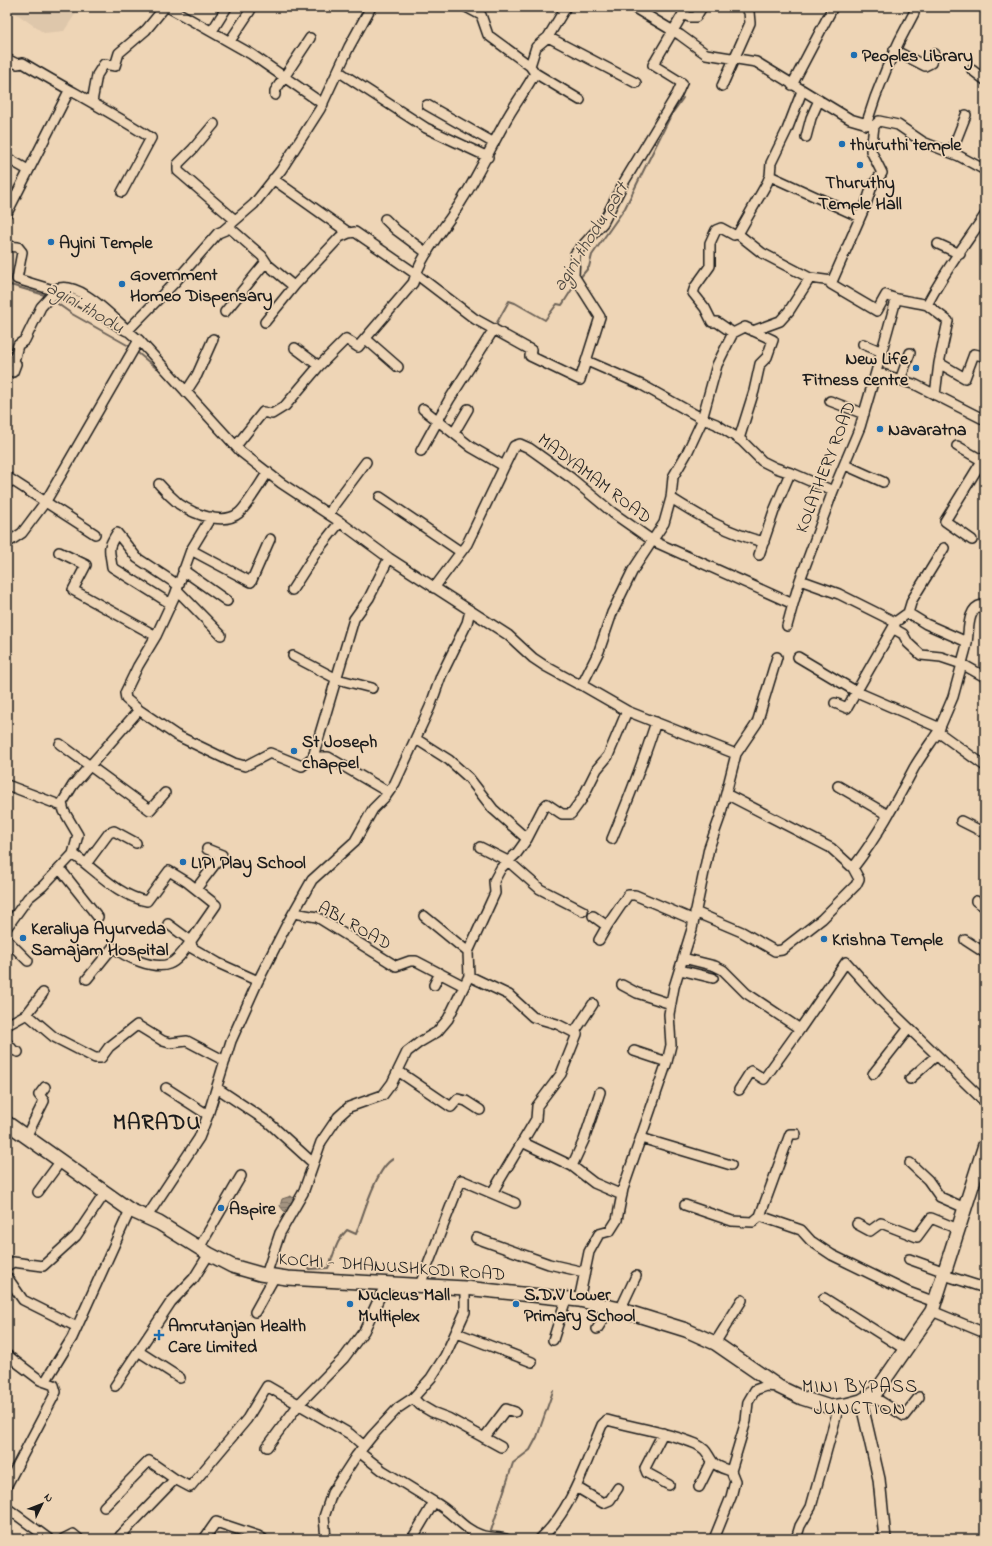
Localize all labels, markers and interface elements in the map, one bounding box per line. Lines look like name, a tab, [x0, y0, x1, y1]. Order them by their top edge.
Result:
place label: Peoples Library	[862, 44, 973, 71]
marker: Peoples Library	[849, 50, 859, 60]
place label: thuruthi temple	[849, 133, 962, 159]
marker: thuruthi temple	[837, 139, 847, 149]
marker: Thuruthy Temple Hall	[855, 160, 865, 170]
place label: Thuruthy Temple Hall	[818, 171, 902, 218]
water label: agini thodu part	[547, 176, 637, 298]
place label: Ayini Temple	[59, 231, 154, 258]
marker: Ayini Temple	[46, 237, 56, 247]
place label: Government Homeo Dispensary	[130, 263, 273, 311]
water label: agini thodu	[40, 275, 129, 342]
marker: Government Homeo Dispensary	[117, 279, 127, 289]
place label: New Life Fitness centre	[802, 347, 909, 394]
marker: New Life Fitness centre	[911, 363, 921, 373]
street label: KOLATHERY ROAD	[790, 398, 864, 537]
place label: Navaratna	[888, 418, 967, 444]
marker: Navaratna	[875, 424, 885, 434]
street label: MADYAMAM ROAD	[531, 428, 656, 531]
place label: St Joseph chappel	[302, 730, 378, 777]
marker: St Joseph chappel	[289, 746, 299, 756]
place label: LIPI Play School	[191, 851, 306, 878]
marker: LIPI Play School	[178, 857, 188, 867]
street label: ABL ROAD	[312, 896, 396, 958]
place label: Keraliya Ayurveda Samajam Hospital	[31, 917, 169, 964]
place label: Krishna Temple	[832, 928, 944, 954]
marker: Keraliya Ayurveda Samajam Hospital	[18, 933, 28, 943]
marker: Krishna Temple	[819, 934, 829, 944]
district label: MARADU	[113, 1108, 201, 1140]
place label: Aspire	[229, 1197, 277, 1223]
marker: Aspire	[216, 1203, 226, 1213]
street label: KOCHI - DHANUSHKODI ROAD	[278, 1247, 506, 1289]
place label: Nucleus Mall Multiplex	[358, 1283, 450, 1330]
place label: S.D.V Lower Primary School	[524, 1283, 635, 1331]
marker: Nucleus Mall Multiplex	[345, 1299, 355, 1309]
marker: S.D.V Lower Primary School	[511, 1299, 521, 1309]
place label: Amrutanjan Health Care Limited	[168, 1314, 307, 1361]
marker: Amrutanjan Health Care Limited	[153, 1329, 165, 1341]
district label: MINI BYPASS JUNCTION	[802, 1374, 918, 1423]
north arrow	[22, 1484, 62, 1524]
text: N	[40, 1490, 57, 1506]

